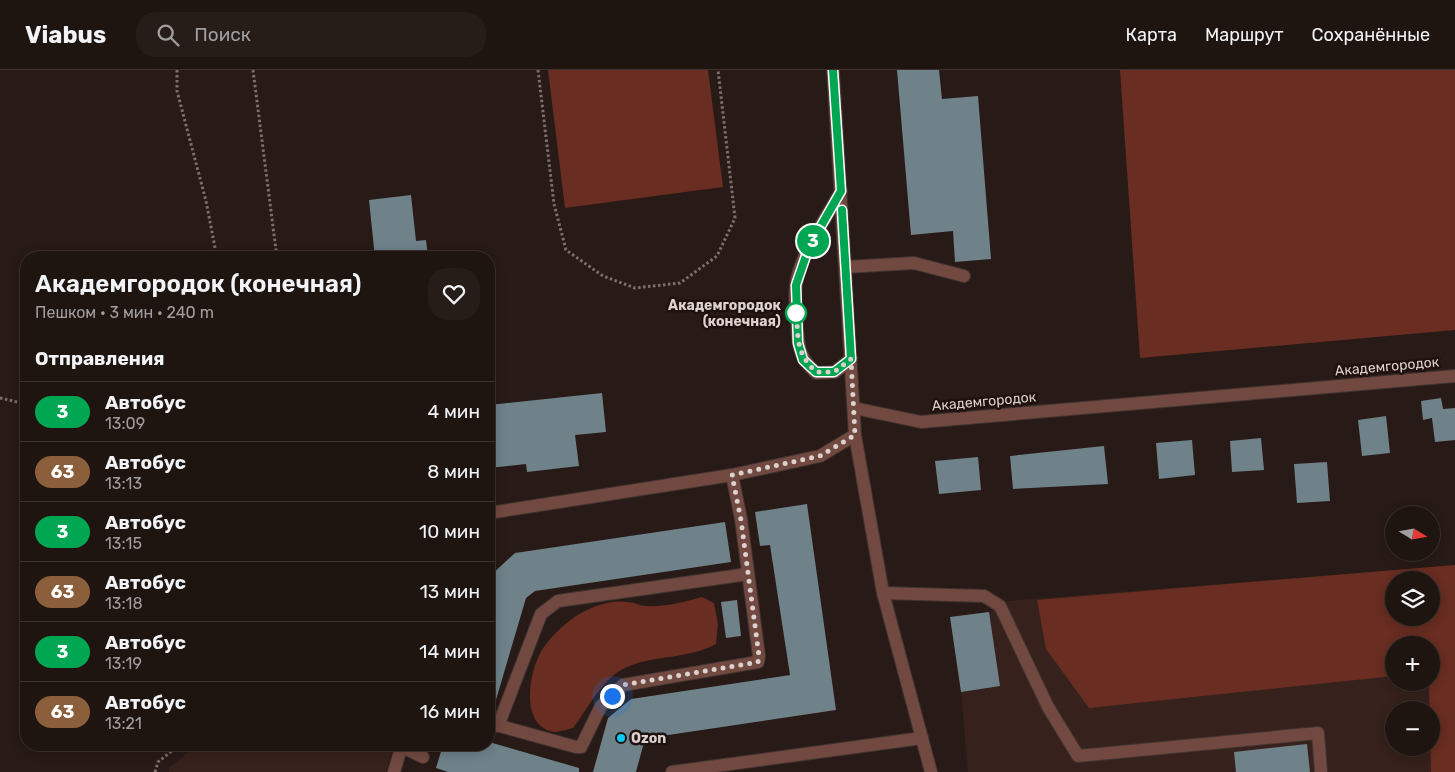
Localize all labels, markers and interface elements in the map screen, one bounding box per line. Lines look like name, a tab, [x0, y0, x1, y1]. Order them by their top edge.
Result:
search box	[136, 12, 486, 57]
text: Viabus	[25, 21, 106, 49]
icon: search	[154, 21, 182, 49]
text: Поиск	[194, 23, 251, 46]
text: Карта	[1126, 24, 1177, 46]
text: Маршрут	[1205, 24, 1284, 46]
text: Сохранённые	[1312, 24, 1430, 46]
line badge: 3	[797, 225, 829, 257]
text: 3	[807, 230, 819, 252]
button: heart	[428, 268, 480, 320]
text: Академгородок (конечная)	[35, 270, 361, 298]
place label: Академгородок (конечная)	[668, 297, 782, 330]
marker: Академгородок (конечная)	[785, 302, 807, 324]
text: Пешком · 3 мин · 240 m	[35, 303, 214, 322]
text: Отправления	[35, 347, 165, 370]
street label: Академгородок	[1334, 353, 1440, 380]
street label: Академгородок	[931, 388, 1037, 415]
text: Автобус	[105, 391, 186, 414]
text: 4 мин	[427, 400, 480, 423]
text: 3	[57, 401, 68, 423]
text: 13:09	[105, 414, 145, 433]
text: Автобус	[105, 451, 186, 474]
text: 8 мин	[427, 460, 480, 483]
text: 63	[51, 461, 74, 483]
text: 13:13	[105, 474, 142, 493]
north arrow	[1385, 506, 1440, 561]
map controls	[1385, 506, 1440, 756]
text: Автобус	[105, 511, 186, 534]
text: 10 мин	[419, 520, 480, 543]
text: 3	[57, 521, 68, 543]
text: 13:15	[105, 534, 142, 553]
text: Автобус	[105, 571, 186, 594]
button: layers	[1385, 571, 1440, 626]
text: 13 мин	[420, 580, 480, 603]
text: 63	[51, 581, 74, 603]
text: 13:18	[105, 594, 143, 613]
text: Автобус	[105, 631, 186, 654]
button: +	[1385, 636, 1440, 691]
text: 14 мин	[419, 640, 480, 663]
text: 3	[57, 641, 68, 663]
text: 13:19	[105, 654, 142, 673]
your location	[600, 684, 625, 709]
text: Автобус	[105, 691, 186, 714]
text: 16 мин	[420, 700, 480, 723]
text: 63	[51, 701, 74, 723]
button: −	[1385, 701, 1440, 756]
text: 13:21	[105, 714, 142, 733]
place label: Ozon	[631, 730, 666, 747]
marker: Ozon	[615, 732, 627, 744]

